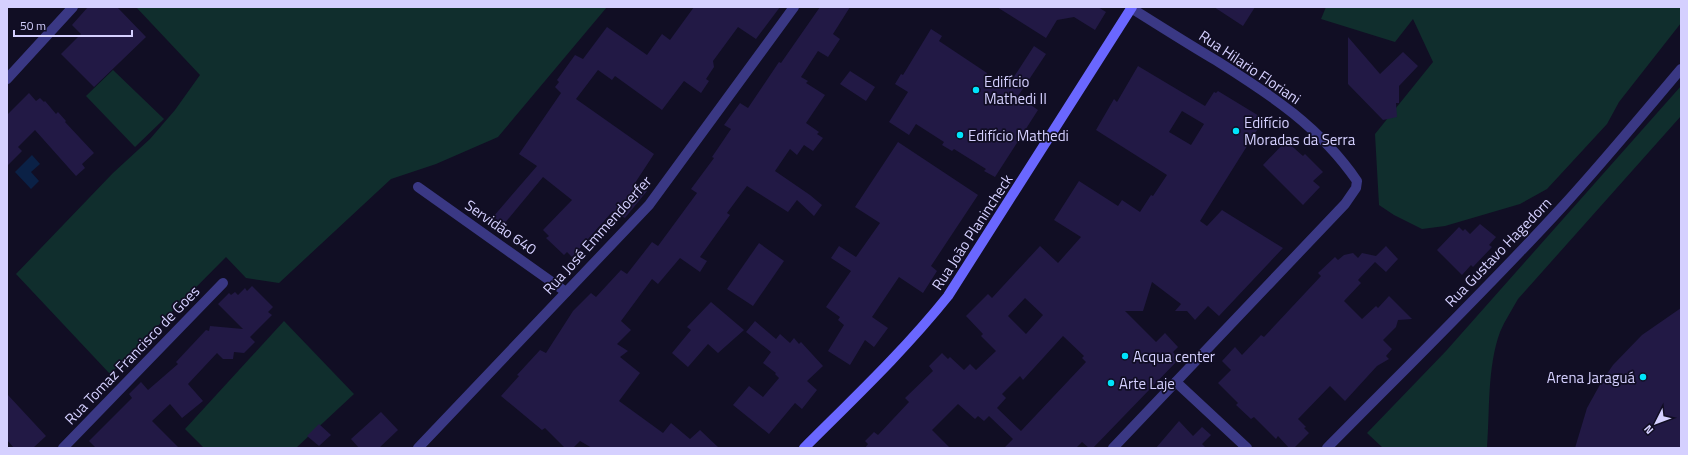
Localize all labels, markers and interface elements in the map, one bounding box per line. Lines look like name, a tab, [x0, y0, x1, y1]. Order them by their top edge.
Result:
scale bar	[14, 12, 132, 38]
text: 50 m	[20, 16, 46, 35]
street label: Rua Hilario Floriani	[1194, 24, 1306, 110]
place label: Edifício Mathedi II	[984, 70, 1047, 110]
marker: Edifício Mathedi II	[971, 85, 981, 95]
place label: Edifício Moradas da Serra	[1244, 111, 1356, 151]
place label: Edifício Mathedi	[968, 124, 1069, 147]
marker: Edifício Moradas da Serra	[1231, 126, 1241, 136]
marker: Edifício Mathedi	[955, 130, 965, 140]
street label: Rua José Emmendoerfer	[537, 170, 657, 300]
street label: Rua João Planincheck	[926, 170, 1018, 294]
street label: Rua Gustavo Hagedorn	[1439, 192, 1557, 312]
street label: Servidão 640	[460, 194, 542, 260]
street label: Rua Tomaz Francisco de Goes	[59, 280, 205, 430]
place label: Acqua center	[1133, 345, 1215, 368]
marker: Acqua center	[1120, 351, 1130, 361]
place label: Arena Jaraguá	[1547, 366, 1635, 389]
place label: Arte Laje	[1119, 372, 1175, 395]
marker: Arena Jaraguá	[1638, 372, 1648, 382]
marker: Arte Laje	[1106, 378, 1116, 388]
north arrow	[1636, 403, 1676, 443]
text: N	[1640, 422, 1657, 438]

